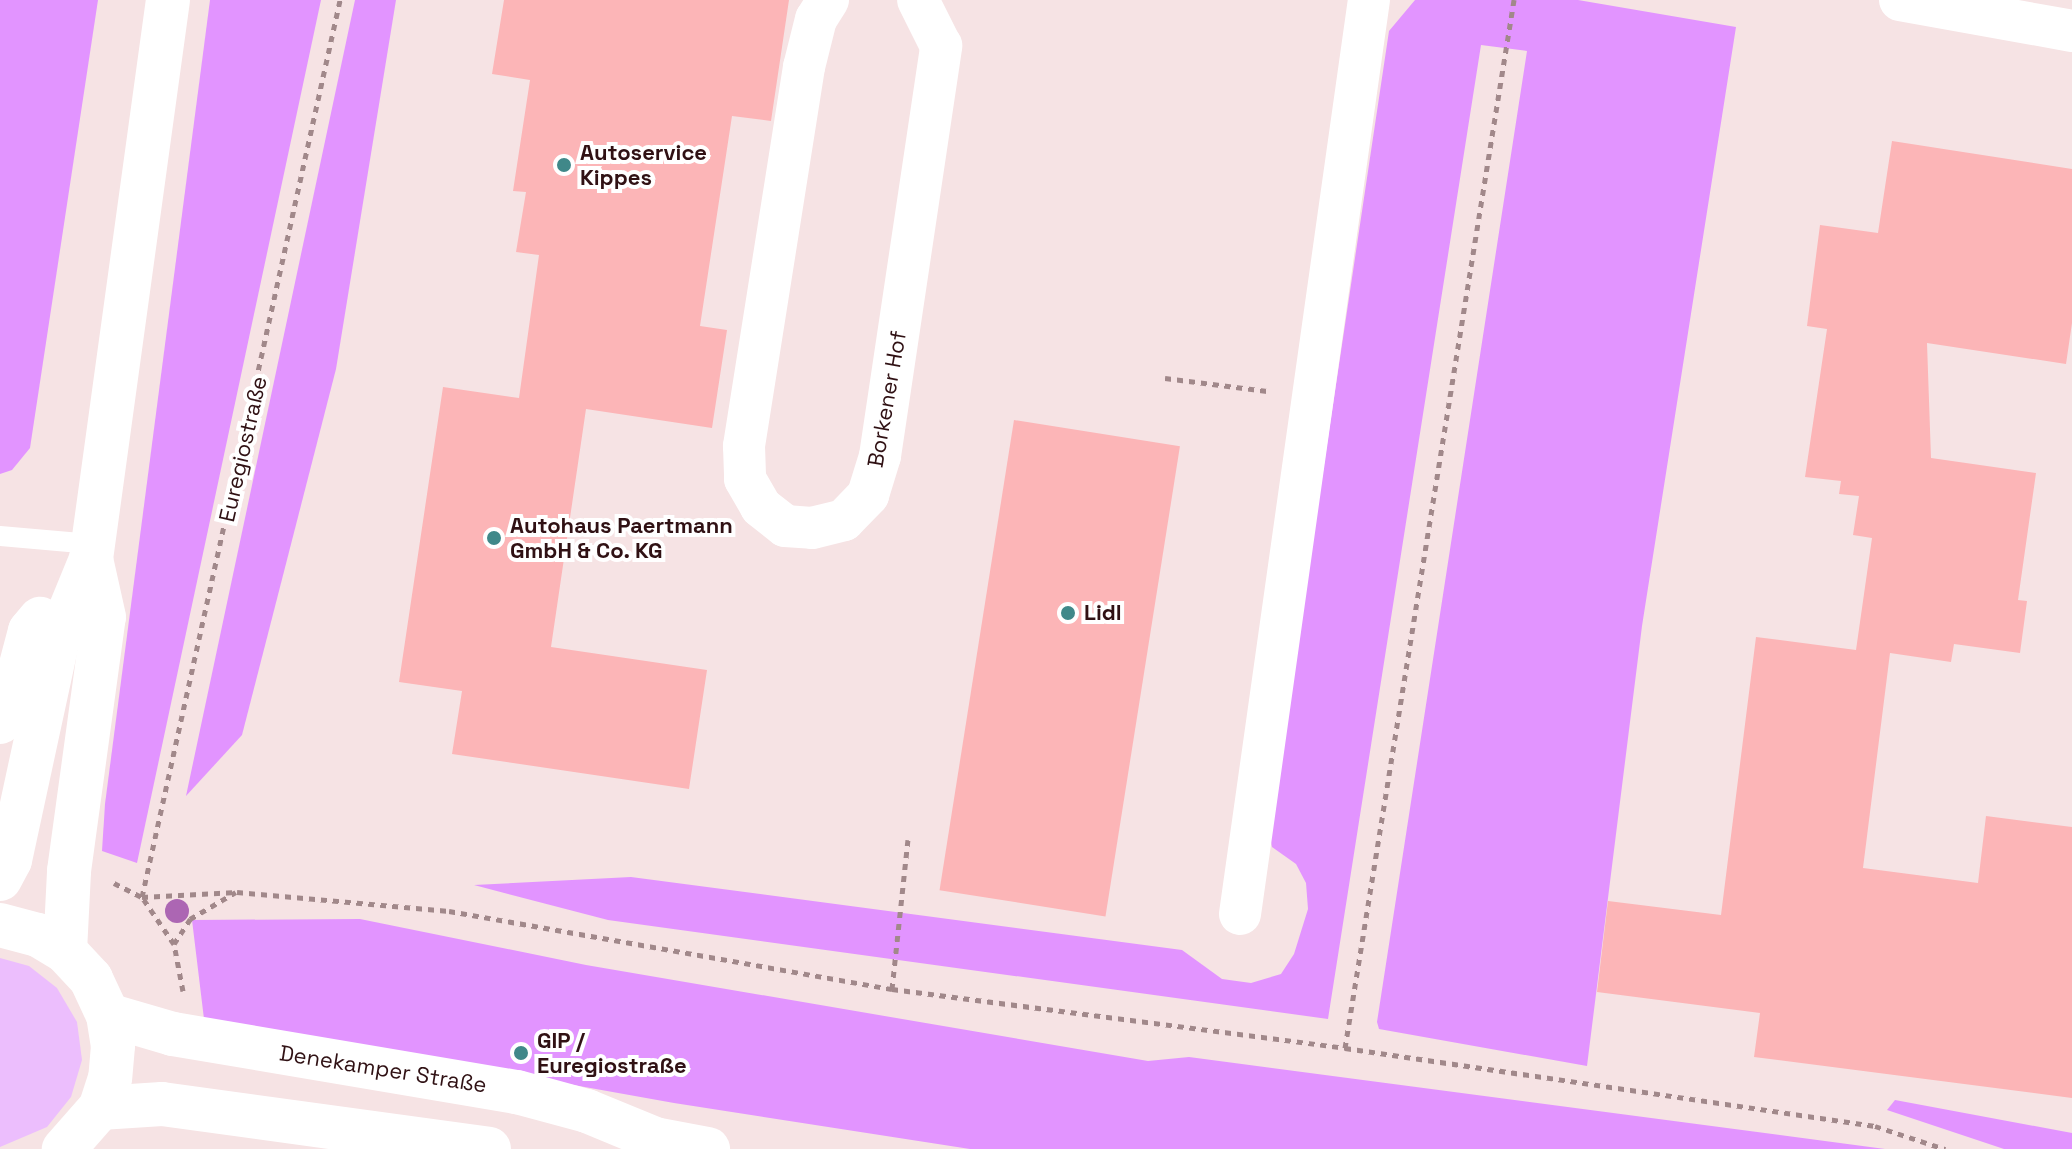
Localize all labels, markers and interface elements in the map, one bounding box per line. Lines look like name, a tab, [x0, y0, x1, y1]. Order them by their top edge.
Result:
place label: Autoservice Kippes	[580, 139, 707, 190]
marker: Autoservice Kippes	[555, 156, 573, 174]
street label: Borkener Hof	[862, 329, 912, 469]
street label: Euregiostraße	[213, 374, 273, 524]
place label: Autohaus Paertmann GmbH & Co. KG	[510, 512, 733, 564]
marker: Autohaus Paertmann GmbH & Co. KG	[485, 529, 503, 547]
place label: Lidl	[1084, 600, 1122, 626]
marker: Lidl	[1059, 604, 1077, 622]
place label: GIP / Euregiostraße	[537, 1027, 687, 1078]
street label: Denekamper Straße	[278, 1040, 488, 1098]
marker: GIP / Euregiostraße	[512, 1044, 530, 1062]

